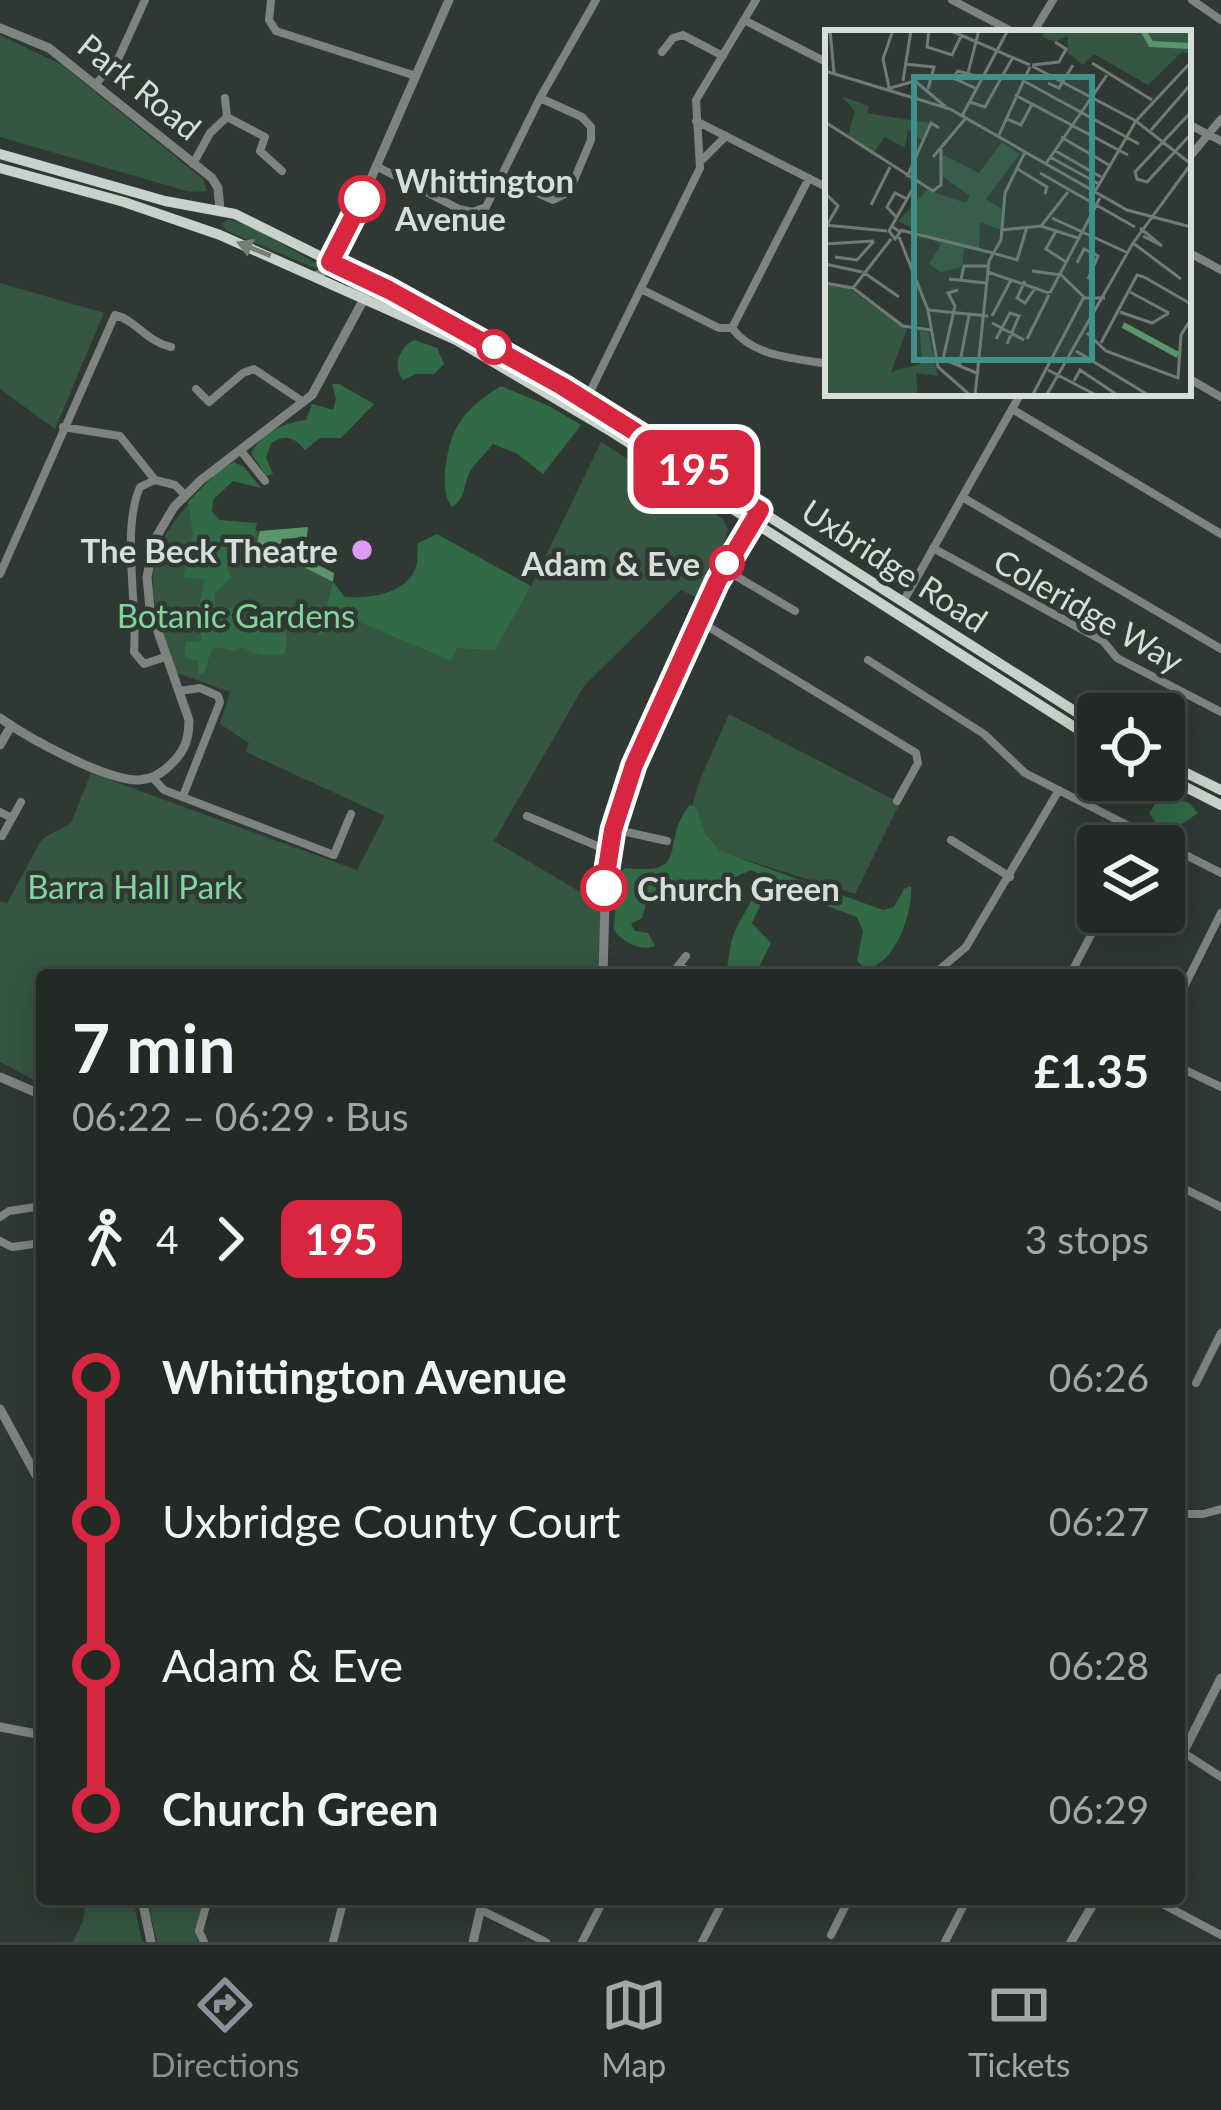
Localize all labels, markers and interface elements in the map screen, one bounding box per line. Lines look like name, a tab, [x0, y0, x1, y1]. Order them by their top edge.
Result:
street label: Park Road	[71, 24, 209, 148]
inset map	[825, 30, 1191, 396]
place label: Whittington Avenue	[394, 160, 574, 238]
marker: Whittington Avenue	[340, 177, 384, 221]
one-way arrow	[236, 239, 272, 258]
unlabelled marker	[478, 331, 510, 363]
line badge: 195	[625, 430, 763, 508]
text: 195	[657, 444, 731, 494]
street label: Uxbridge Road	[795, 490, 995, 640]
place label: The Beck Theatre	[81, 530, 338, 570]
marker: The Beck Theatre	[349, 537, 375, 563]
street label: Coleridge Way	[987, 540, 1191, 680]
place label: Adam & Eve	[520, 543, 700, 583]
marker: Adam & Eve	[711, 547, 743, 579]
park label: Botanic Gardens	[117, 595, 355, 635]
map controls	[1077, 693, 1185, 933]
button: locate	[1077, 693, 1185, 801]
button: layers	[1077, 825, 1185, 933]
park label: Barra Hall Park	[27, 866, 243, 906]
marker: Church Green	[582, 866, 626, 910]
place label: Church Green	[637, 868, 840, 908]
text: 7 min	[72, 1008, 236, 1087]
text: £1.35	[1034, 1044, 1149, 1098]
text: 06:22 – 06:29 · Bus	[72, 1093, 409, 1139]
icon: walk	[72, 1206, 138, 1272]
icon: forward	[197, 1206, 263, 1272]
text: 195	[305, 1214, 378, 1264]
text: 4	[156, 1216, 179, 1262]
text: 3 stops	[1025, 1216, 1149, 1262]
text: Whittington Avenue	[162, 1350, 567, 1404]
text: 06:26	[1049, 1354, 1149, 1400]
text: Uxbridge County Court	[162, 1494, 620, 1548]
text: 06:27	[1049, 1498, 1149, 1544]
text: Adam & Eve	[162, 1638, 403, 1692]
text: 06:28	[1049, 1642, 1149, 1688]
text: Church Green	[162, 1782, 439, 1836]
text: 06:29	[1049, 1786, 1149, 1832]
tab: Directions	[151, 1972, 300, 2084]
tab: Map	[601, 1972, 667, 2084]
tab: Tickets	[968, 1972, 1070, 2084]

